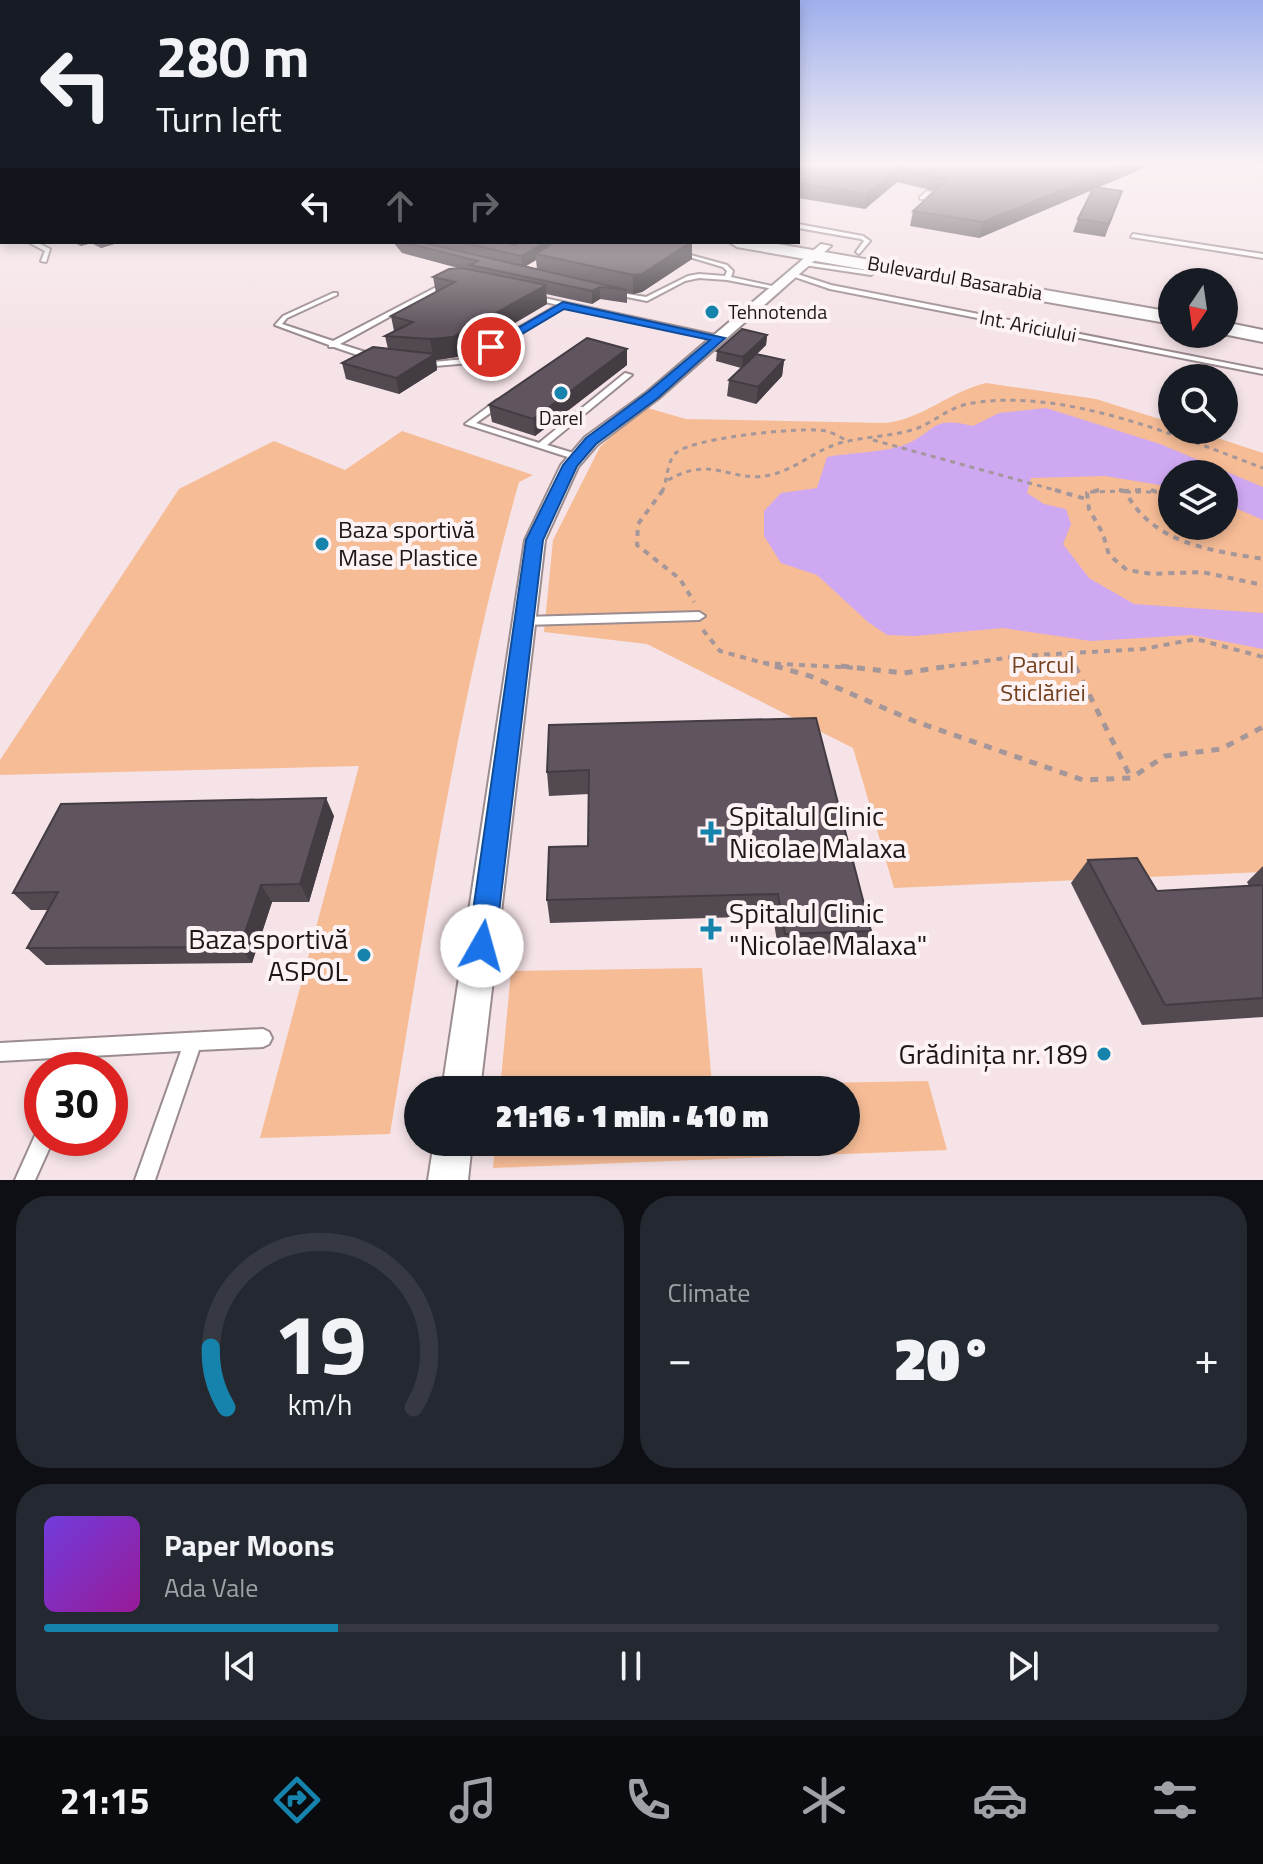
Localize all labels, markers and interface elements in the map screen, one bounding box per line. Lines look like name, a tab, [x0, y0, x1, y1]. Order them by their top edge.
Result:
text: 280 m	[156, 14, 309, 99]
icon: left	[24, 32, 128, 136]
text: Turn left	[156, 91, 282, 146]
icon: left	[294, 184, 338, 228]
icon: ahead	[378, 184, 422, 228]
icon: right	[462, 184, 506, 228]
street label: Bulevardul Basarabia	[865, 247, 1045, 308]
north arrow	[1158, 268, 1238, 348]
map controls	[1158, 268, 1238, 540]
place label: Tehnotenda	[728, 296, 827, 327]
street label: Int. Ariciului	[977, 301, 1079, 350]
marker: Tehnotenda	[703, 303, 721, 321]
pin	[457, 313, 525, 381]
icon: arrive	[469, 325, 513, 369]
button: search	[1158, 364, 1238, 444]
marker: Darel	[552, 384, 570, 402]
place label: Darel	[539, 402, 583, 433]
button: layers	[1158, 460, 1238, 540]
place label: Baza sportivă Mase Plastice	[338, 511, 478, 575]
marker: Baza sportivă Mase Plastice	[313, 535, 331, 553]
park label: Parcul Sticlăriei	[1000, 646, 1086, 710]
place label: Spitalul Clinic Nicolae Malaxa	[729, 794, 906, 869]
marker: Spitalul Clinic Nicolae Malaxa	[700, 821, 722, 843]
place label: Spitalul Clinic "Nicolae Malaxa"	[729, 891, 927, 966]
position arrow	[440, 904, 524, 988]
place label: Baza sportivă ASPOL	[188, 917, 349, 992]
marker: Spitalul Clinic "Nicolae Malaxa"	[700, 918, 722, 940]
marker: Baza sportivă ASPOL	[355, 946, 373, 964]
place label: Grădinița nr.189	[899, 1032, 1088, 1075]
marker: Grădinița nr.189	[1095, 1045, 1113, 1063]
speed limit sign: 30	[24, 1052, 128, 1156]
text: 21:16 · 1 min · 410 m	[496, 1093, 768, 1139]
text: Climate	[668, 1273, 750, 1312]
text: 19	[273, 1280, 366, 1406]
text: 20°	[894, 1312, 993, 1403]
text: −	[668, 1324, 692, 1391]
text: +	[1194, 1324, 1219, 1391]
text: km/h	[287, 1383, 352, 1426]
text: Paper Moons	[164, 1522, 334, 1568]
text: Ada Vale	[164, 1568, 258, 1607]
icon: previous	[218, 1644, 262, 1688]
icon: pause	[609, 1644, 653, 1688]
icon: next	[1001, 1644, 1045, 1688]
icon: directions	[269, 1772, 325, 1828]
icon: music	[445, 1772, 501, 1828]
icon: phone	[620, 1772, 676, 1828]
icon: climate	[796, 1772, 852, 1828]
icon: car	[972, 1772, 1028, 1828]
icon: filters	[1147, 1772, 1203, 1828]
text: 21:15	[60, 1773, 150, 1828]

